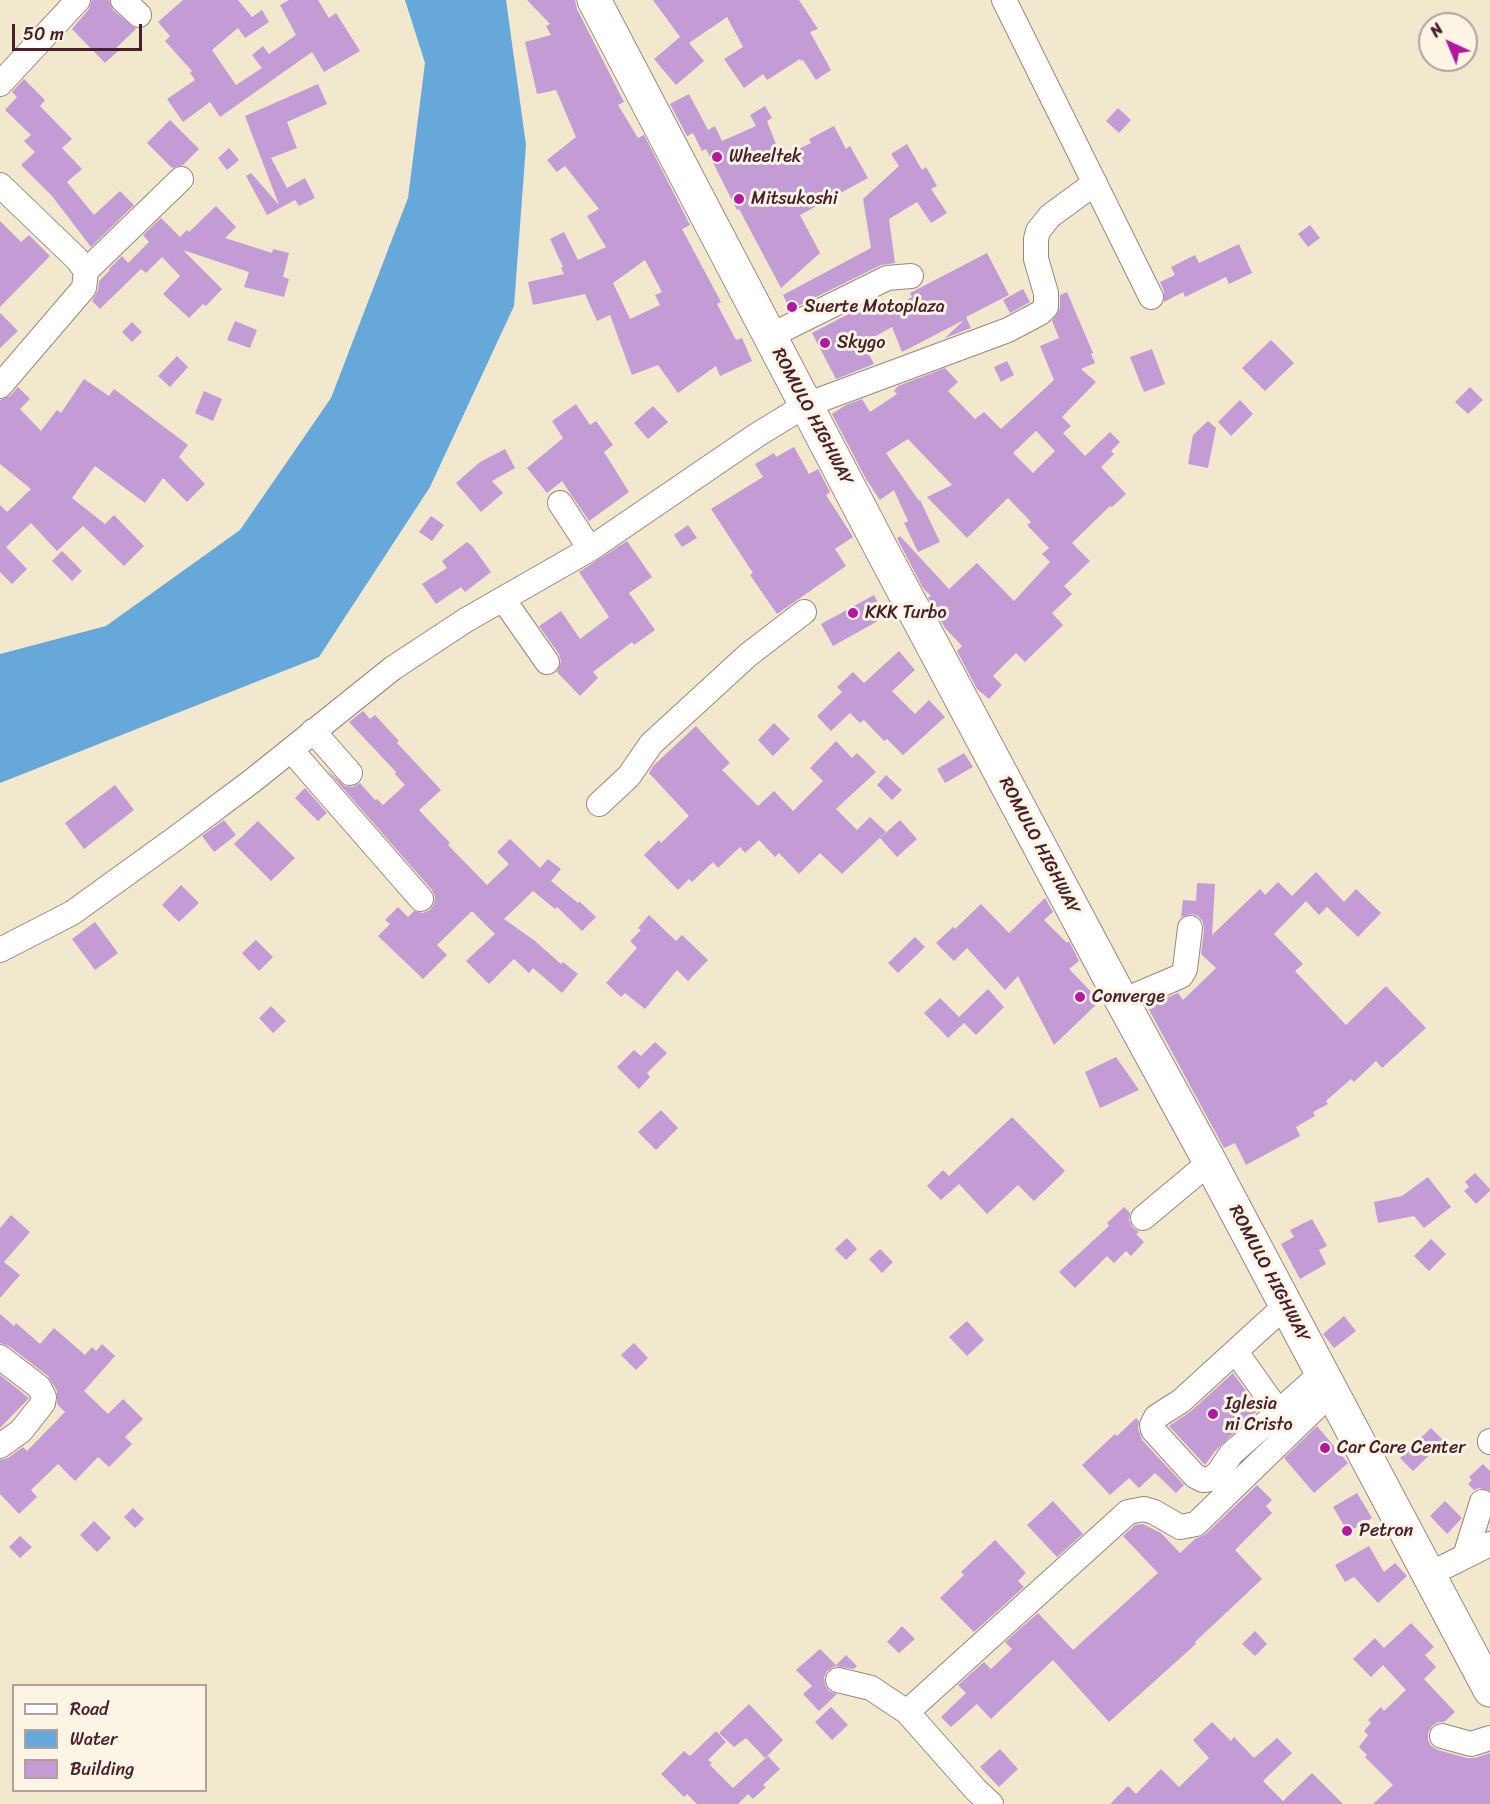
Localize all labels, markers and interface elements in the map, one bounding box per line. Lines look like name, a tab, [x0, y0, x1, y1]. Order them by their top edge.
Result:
scale bar	[15, 12, 146, 50]
north arrow	[1418, 12, 1478, 72]
text: N	[1422, 16, 1451, 44]
text: 50 m	[23, 18, 64, 50]
place label: Wheeltek	[729, 146, 801, 168]
marker: Wheeltek	[710, 150, 724, 164]
place label: Mitsukoshi	[751, 188, 838, 210]
marker: Mitsukoshi	[732, 192, 746, 206]
place label: Suerte Motoplaza	[804, 296, 945, 318]
marker: Suerte Motoplaza	[785, 300, 799, 314]
place label: Skygo	[837, 332, 885, 354]
marker: Skygo	[818, 336, 832, 350]
street label: ROMULO HIGHWAY	[767, 345, 857, 489]
place label: KKK Turbo	[865, 602, 947, 624]
marker: KKK Turbo	[846, 606, 860, 620]
street label: ROMULO HIGHWAY	[994, 774, 1084, 918]
place label: Converge	[1092, 986, 1165, 1008]
marker: Converge	[1073, 990, 1087, 1004]
street label: ROMULO HIGHWAY	[1224, 1202, 1314, 1346]
place label: Iglesia ni Cristo	[1225, 1393, 1293, 1436]
marker: Iglesia ni Cristo	[1206, 1407, 1220, 1421]
place label: Car Care Center	[1337, 1437, 1466, 1459]
marker: Car Care Center	[1318, 1441, 1332, 1455]
place label: Petron	[1359, 1520, 1413, 1542]
marker: Petron	[1340, 1524, 1354, 1538]
legend	[12, 1684, 207, 1792]
text: Road	[70, 1693, 109, 1725]
text: Water	[70, 1723, 117, 1755]
text: Building	[70, 1753, 134, 1785]

